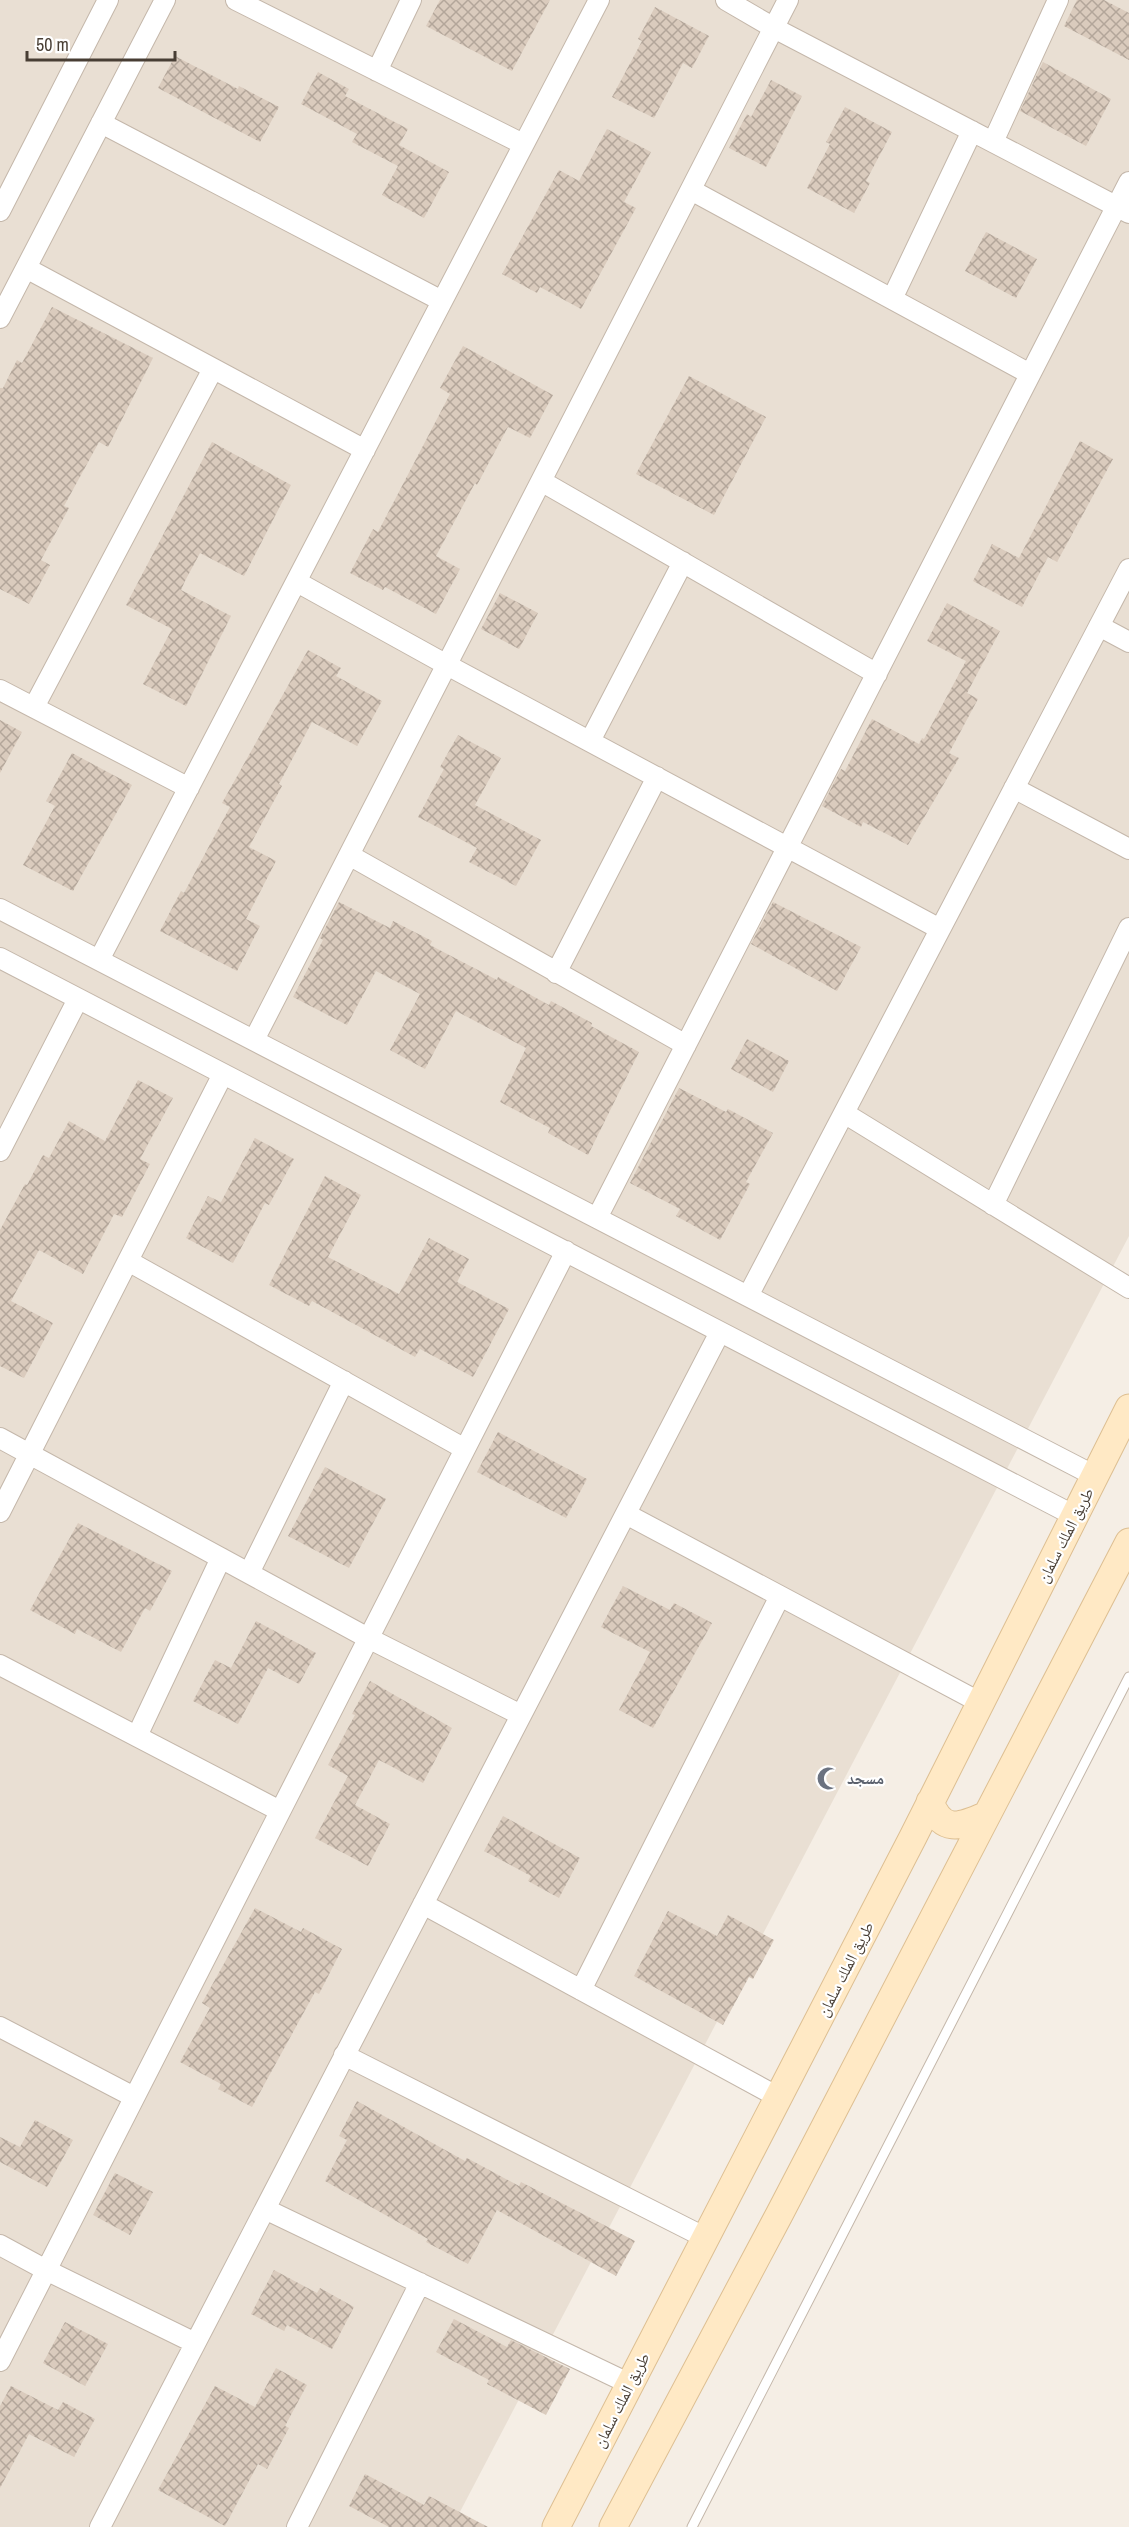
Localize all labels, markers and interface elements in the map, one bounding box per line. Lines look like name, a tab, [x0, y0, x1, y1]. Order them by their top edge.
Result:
scale bar	[27, 24, 176, 62]
text: 50 m	[36, 32, 69, 57]
street label: طريق الملك سلمان	[1032, 1484, 1098, 1586]
mosque icon: مسجد	[816, 1765, 842, 1791]
place label: مسجد	[847, 1767, 884, 1789]
street label: طريق الملك سلمان	[812, 1918, 878, 2020]
street label: طريق الملك سلمان	[588, 2349, 654, 2451]

